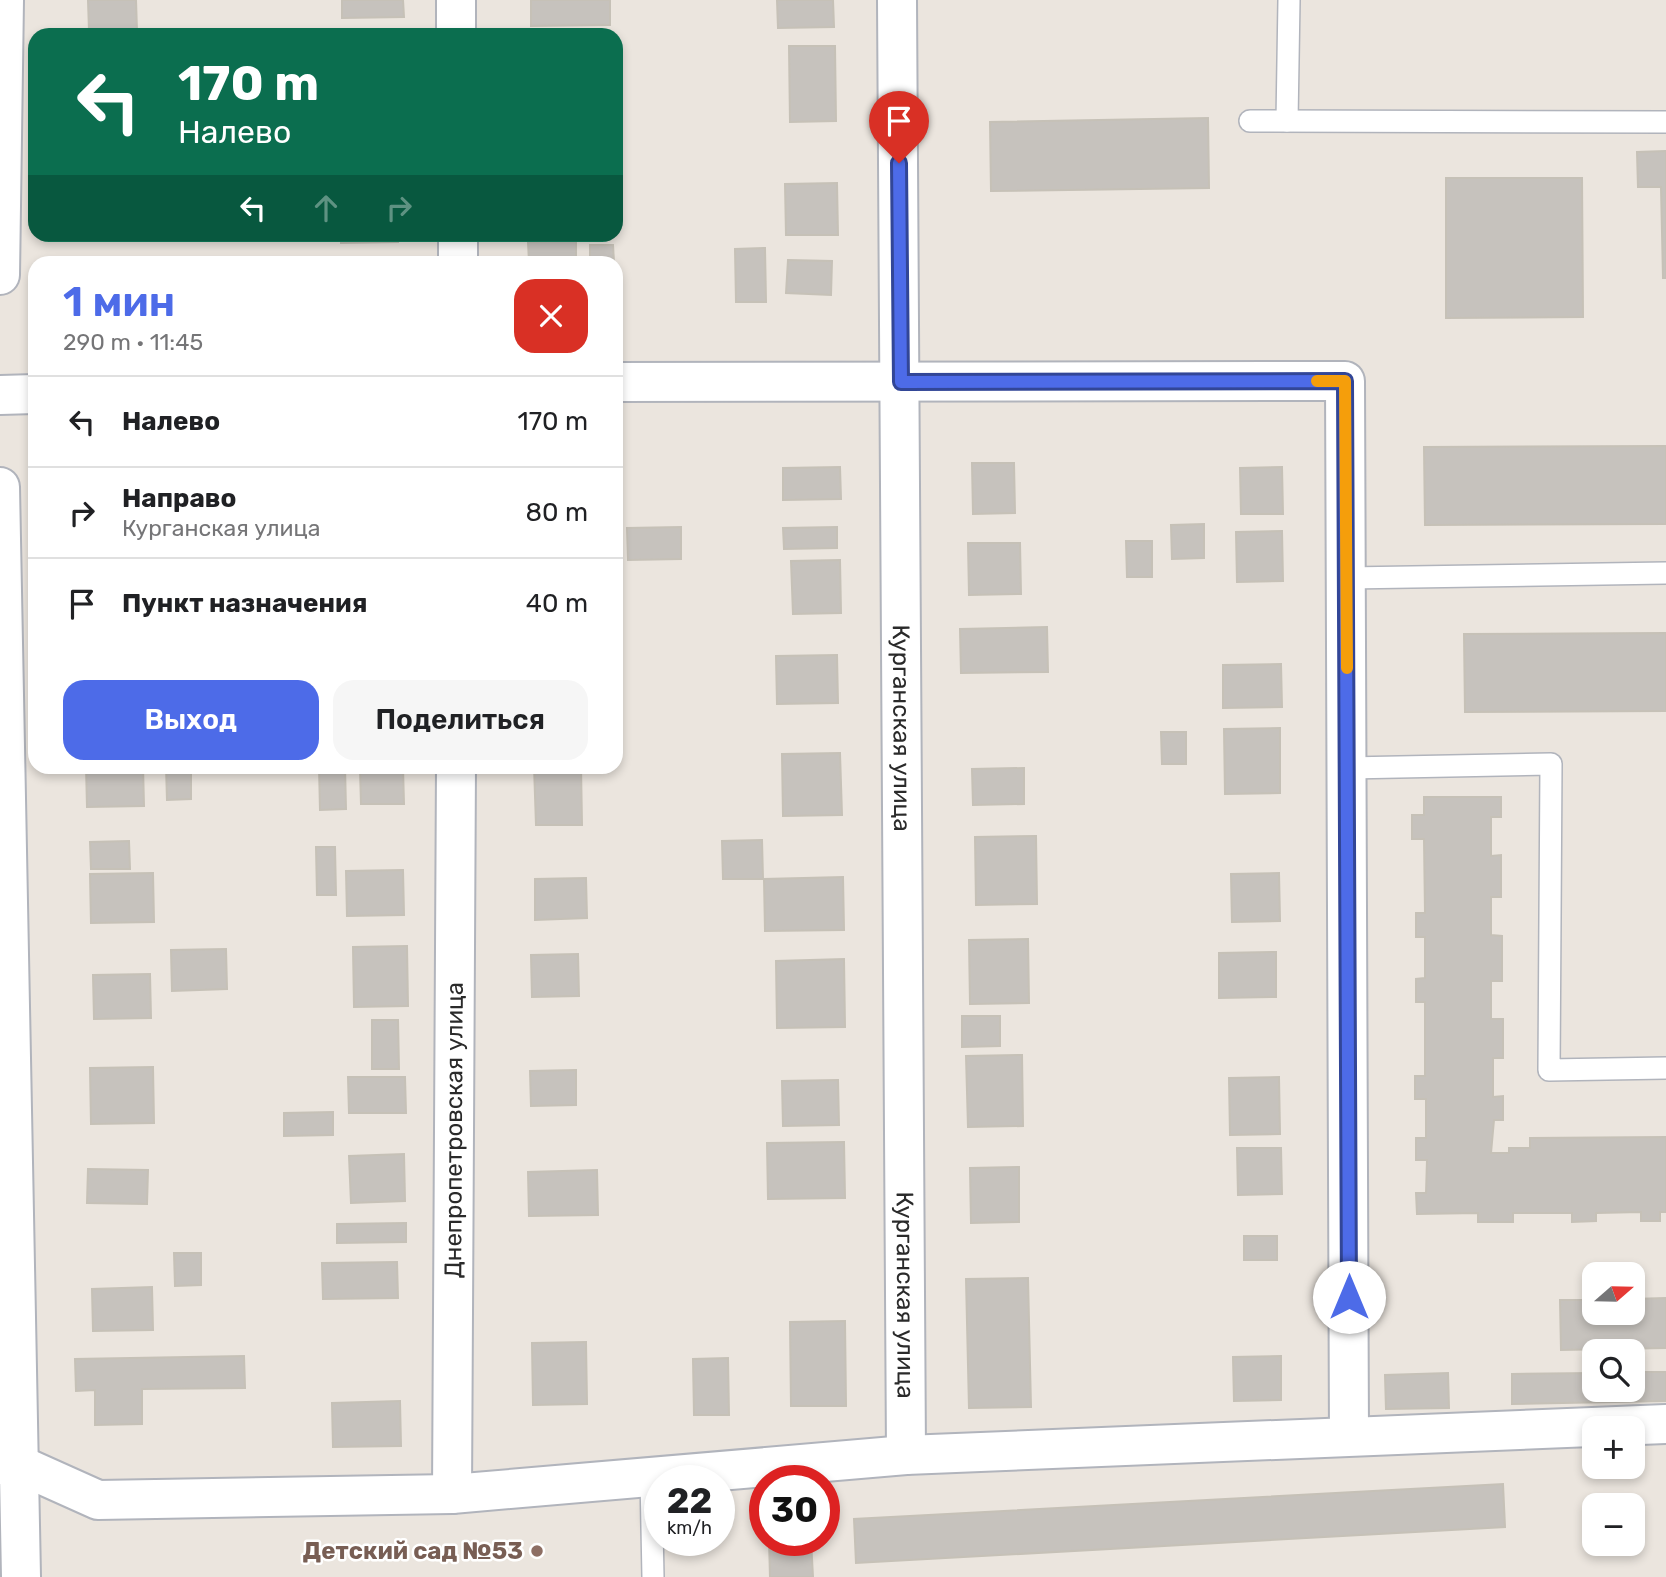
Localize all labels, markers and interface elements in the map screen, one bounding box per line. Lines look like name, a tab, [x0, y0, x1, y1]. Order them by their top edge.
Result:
text: 170 m	[178, 54, 319, 112]
icon: left	[63, 56, 154, 147]
pin	[869, 91, 929, 163]
icon: arrive	[880, 102, 918, 140]
text: Налево	[178, 113, 291, 151]
icon: left	[234, 189, 272, 227]
icon: ahead	[307, 189, 345, 227]
icon: right	[380, 189, 418, 227]
text: 1 мин	[63, 277, 175, 327]
button: close	[514, 279, 588, 353]
text: 290 m · 11:45	[63, 328, 203, 356]
icon: left	[63, 403, 101, 441]
text: Налево	[122, 406, 220, 437]
text: 170 m	[518, 406, 588, 437]
text: Направо	[122, 483, 236, 514]
icon: right	[63, 494, 101, 532]
text: 80 m	[525, 497, 588, 528]
text: Курганская улица	[122, 514, 321, 542]
icon: arrive	[63, 585, 101, 623]
text: Пункт назначения	[122, 588, 367, 619]
text: 40 m	[526, 588, 588, 619]
street label: Курганская улица	[887, 624, 916, 832]
button: Выход	[63, 680, 319, 760]
button: Поделиться	[333, 680, 588, 760]
street label: Днепропетровская улица	[439, 982, 469, 1278]
street label: Курганская улица	[890, 1191, 920, 1399]
position arrow	[1312, 1260, 1386, 1334]
north arrow	[1582, 1262, 1645, 1325]
map controls	[1582, 1262, 1645, 1556]
button: search	[1582, 1339, 1645, 1402]
button: +	[1582, 1416, 1645, 1479]
speed limit sign: 30	[749, 1465, 840, 1556]
text: 22	[667, 1480, 712, 1522]
button: −	[1582, 1493, 1645, 1556]
text: km/h	[667, 1517, 712, 1539]
place label: Детский сад №53	[303, 1537, 523, 1565]
marker: Детский сад №53	[529, 1543, 545, 1559]

